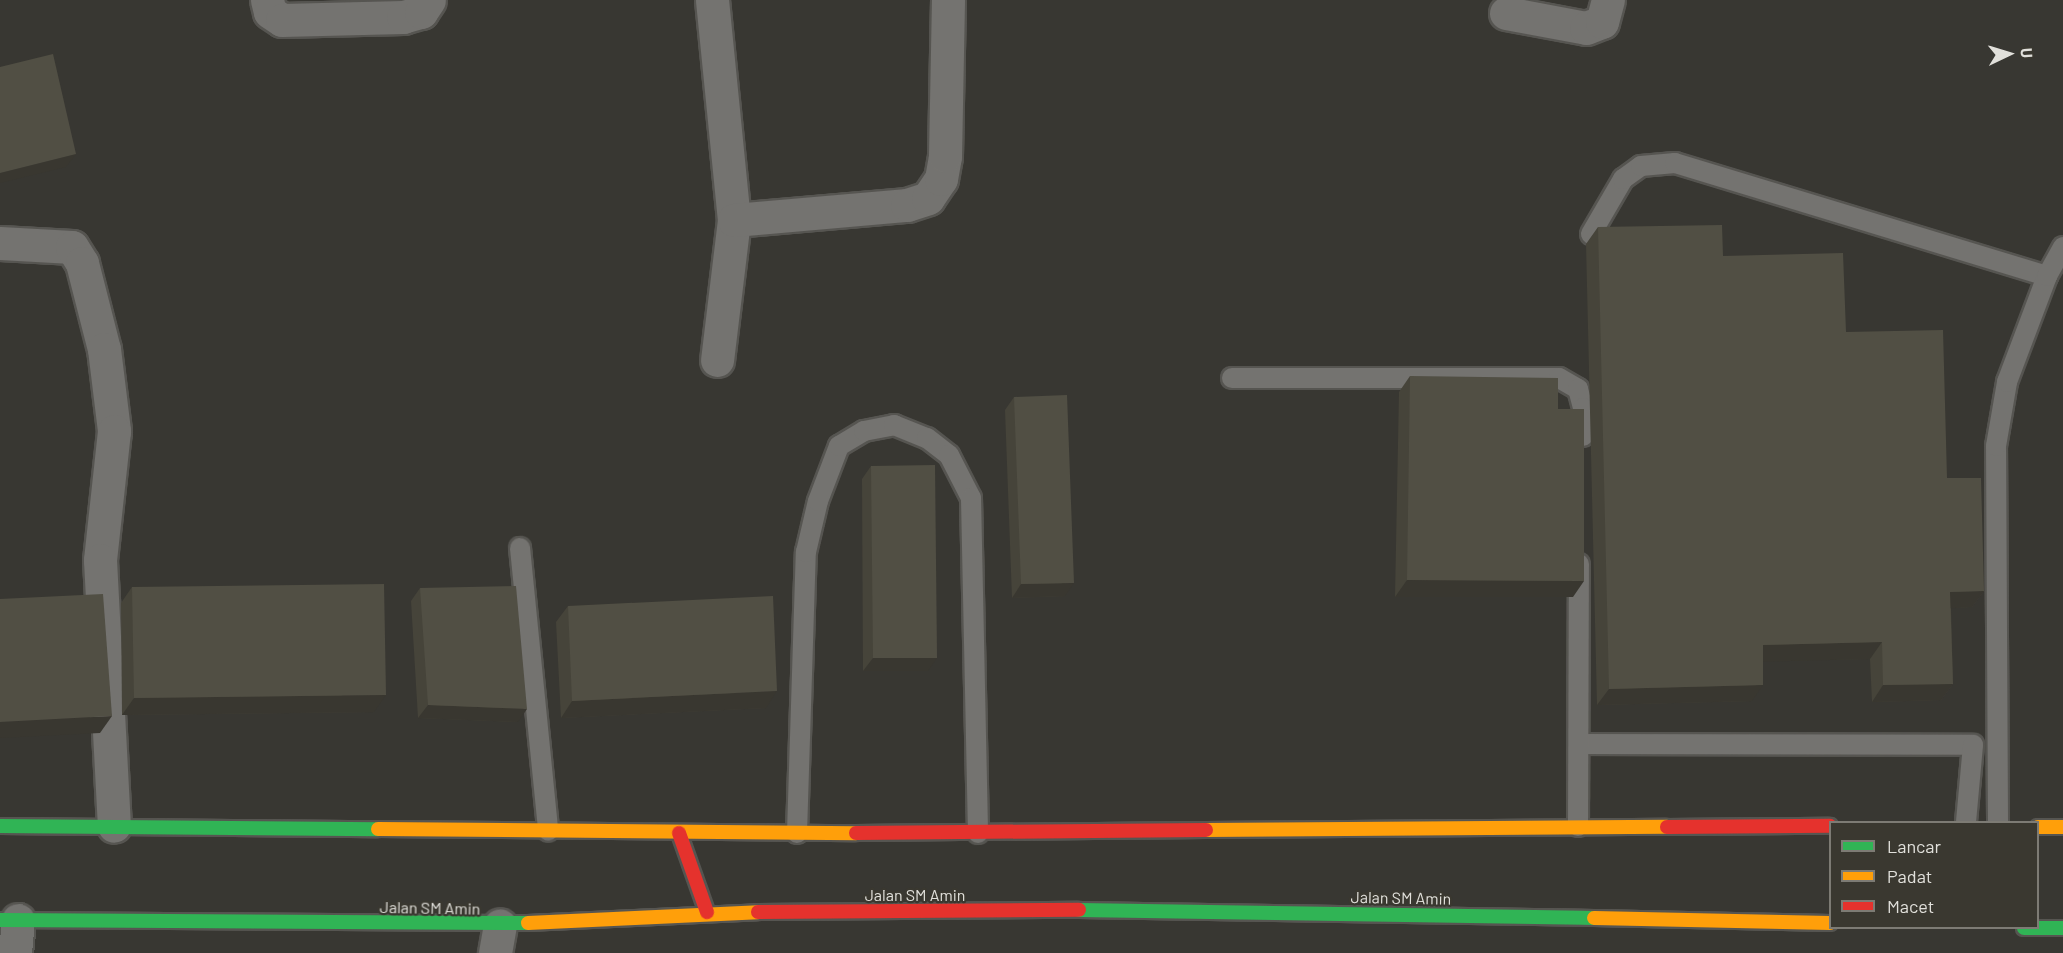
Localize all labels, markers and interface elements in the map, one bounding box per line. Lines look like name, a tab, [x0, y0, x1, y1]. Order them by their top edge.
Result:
north arrow	[1979, 24, 2039, 84]
text: U	[2018, 47, 2037, 58]
legend	[1829, 821, 2039, 929]
text: Lancar	[1887, 835, 1941, 857]
text: Padat	[1887, 865, 1932, 887]
street label: Jalan SM Amin	[865, 885, 965, 905]
street label: Jalan SM Amin	[1350, 888, 1452, 908]
text: Macet	[1887, 895, 1934, 917]
street label: Jalan SM Amin	[379, 898, 481, 918]

